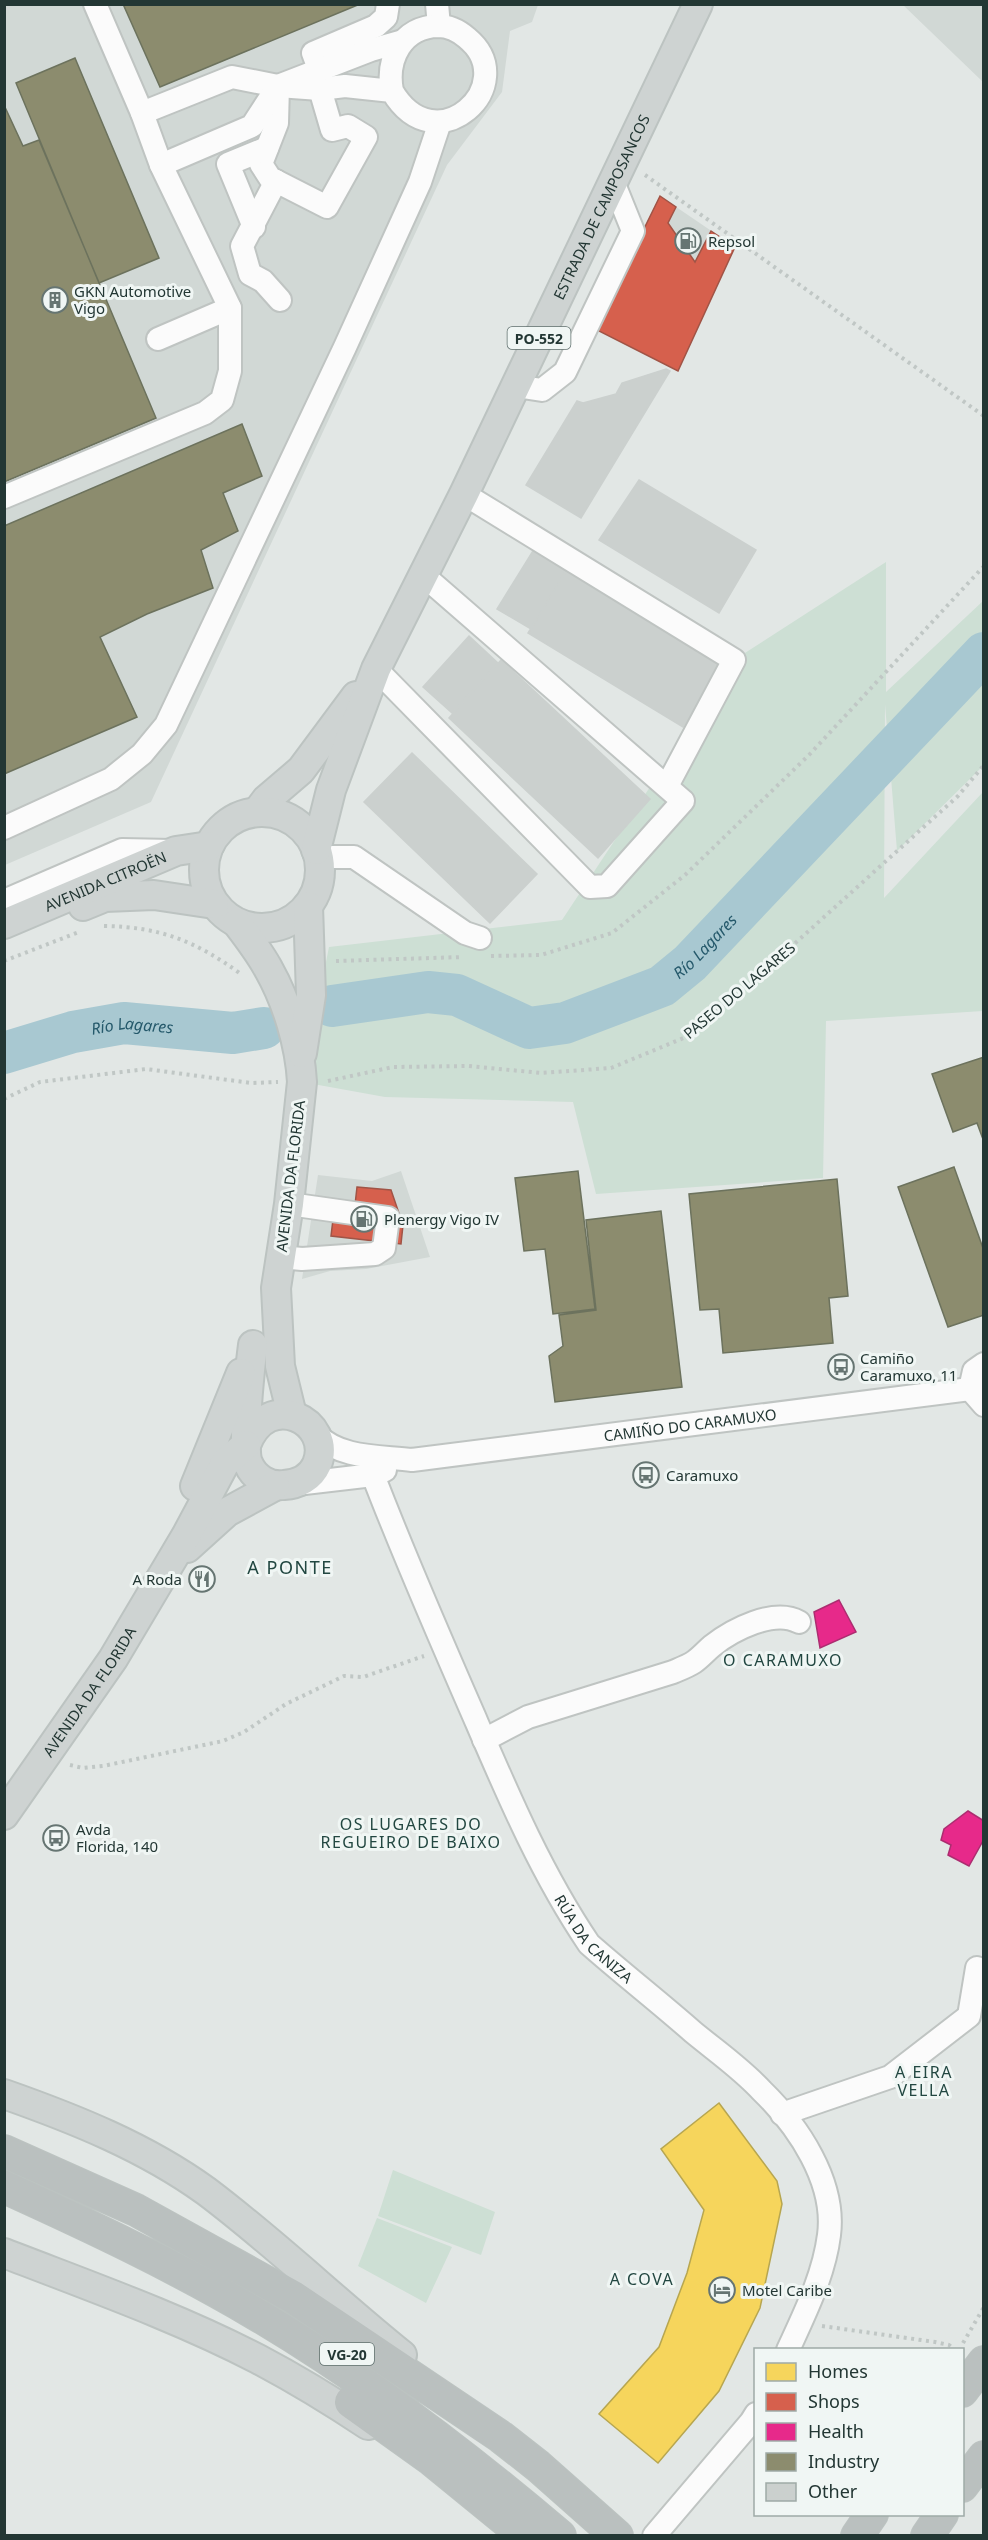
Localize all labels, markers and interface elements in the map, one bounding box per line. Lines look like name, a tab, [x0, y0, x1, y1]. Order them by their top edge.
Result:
street label: ESTRADA DE CAMPOSANCOS	[548, 111, 654, 303]
fuel station icon: Repsol	[673, 226, 703, 256]
place label: Repsol	[708, 231, 755, 251]
place label: GKN Automotive Vigo	[74, 281, 191, 318]
building icon: GKN Automotive Vigo	[40, 285, 70, 315]
road number: PO-552	[508, 327, 570, 349]
street label: AVENIDA CITROËN	[41, 846, 169, 916]
water label: Río Lagares	[668, 909, 742, 984]
street label: PASEO DO LAGARES	[679, 937, 799, 1043]
water label: Río Lagares	[89, 1012, 174, 1040]
street label: AVENIDA DA FLORIDA	[271, 1099, 309, 1253]
fuel station icon: Plenergy Vigo IV	[349, 1204, 379, 1234]
place label: Plenergy Vigo IV	[384, 1209, 499, 1229]
place label: Camiño Caramuxo, 11	[860, 1348, 957, 1385]
bus stop icon: Camiño Caramuxo, 11	[826, 1352, 856, 1382]
street label: CAMIÑO DO CARAMUXO	[602, 1404, 778, 1446]
bus stop icon: Caramuxo	[631, 1460, 661, 1490]
place label: Caramuxo	[666, 1465, 738, 1485]
district label: A PONTE	[247, 1555, 333, 1579]
restaurant icon: A Roda	[187, 1564, 217, 1594]
place label: A Roda	[132, 1569, 182, 1589]
street label: AVENIDA DA FLORIDA	[38, 1622, 140, 1760]
district label: O CARAMUXO	[723, 1649, 843, 1671]
district label: OS LUGARES DO REGUEIRO DE BAIXO	[321, 1813, 501, 1853]
place label: Avda Florida, 140	[76, 1819, 158, 1856]
bus stop icon: Avda Florida, 140	[41, 1823, 71, 1853]
street label: RÚA DA CANIZA	[550, 1891, 637, 1987]
district label: A EIRA VELLA	[895, 2061, 953, 2101]
district label: A COVA	[610, 2268, 674, 2290]
hotel icon: Motel Caribe	[707, 2275, 737, 2305]
place label: Motel Caribe	[742, 2280, 832, 2300]
road number: VG-20	[320, 2343, 374, 2365]
legend	[754, 2348, 964, 2516]
text: Homes	[808, 2359, 868, 2383]
text: Shops	[808, 2389, 860, 2413]
text: Health	[808, 2419, 864, 2443]
text: Industry	[808, 2449, 880, 2473]
text: Other	[808, 2479, 858, 2503]

